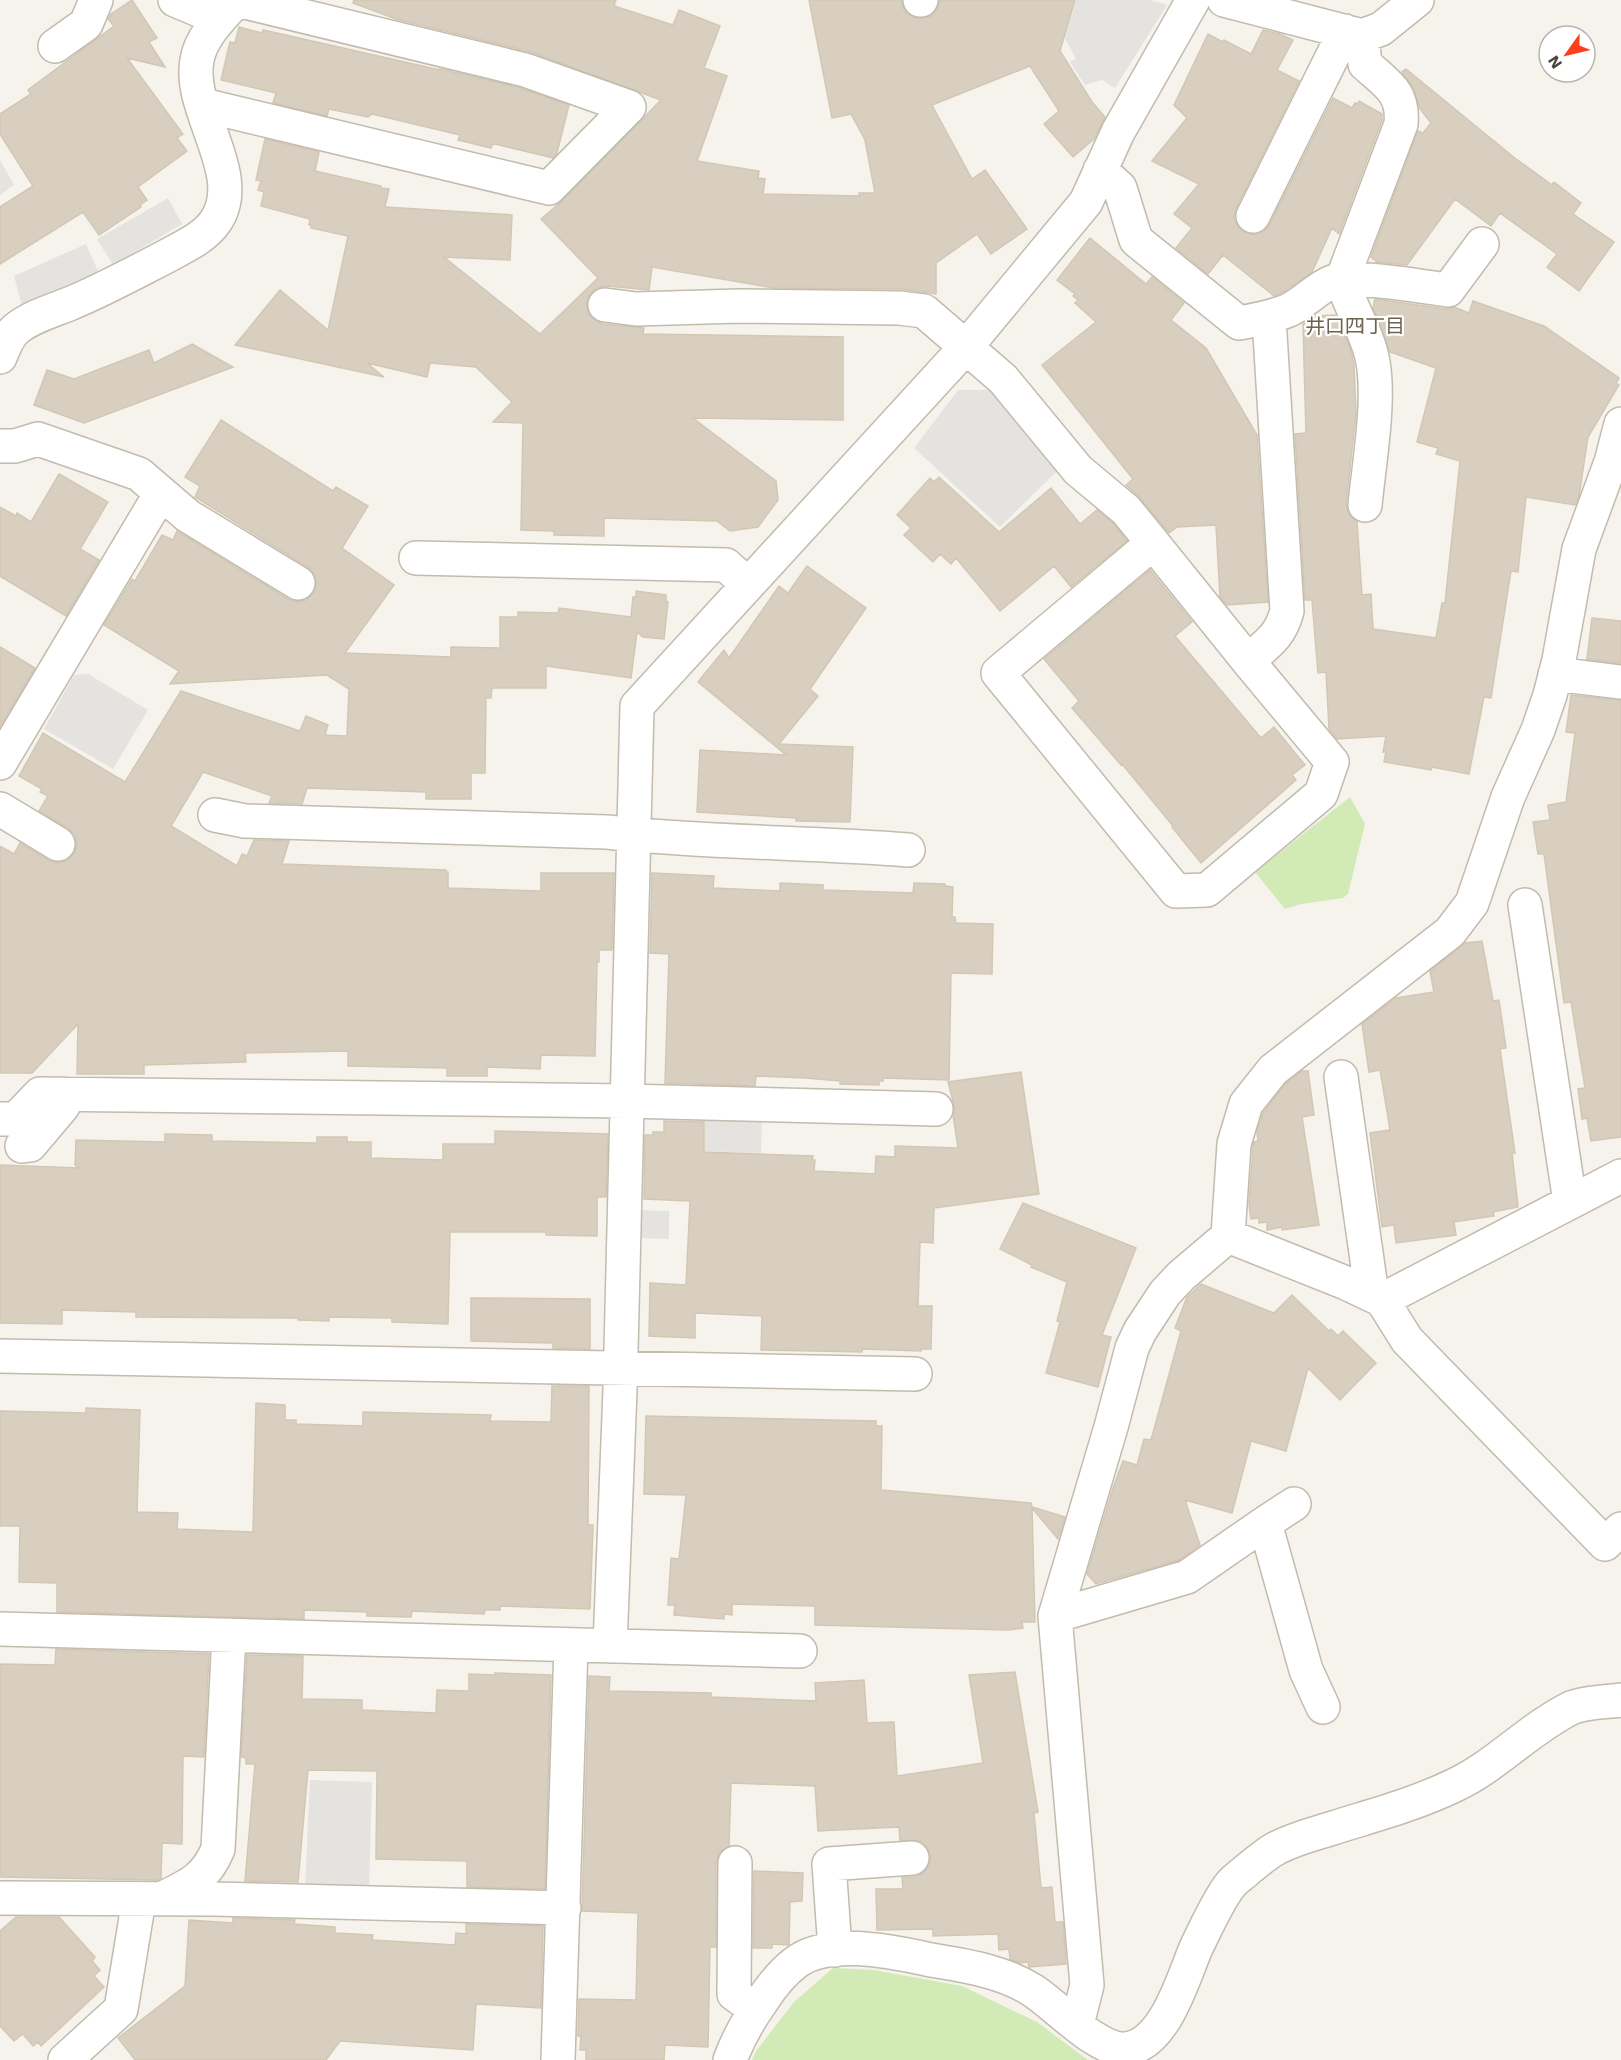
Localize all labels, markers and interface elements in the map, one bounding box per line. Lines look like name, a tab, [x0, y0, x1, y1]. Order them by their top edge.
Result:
north arrow	[1537, 24, 1597, 84]
text: N	[1544, 52, 1566, 72]
district label: 井口四丁目	[1305, 314, 1405, 338]

